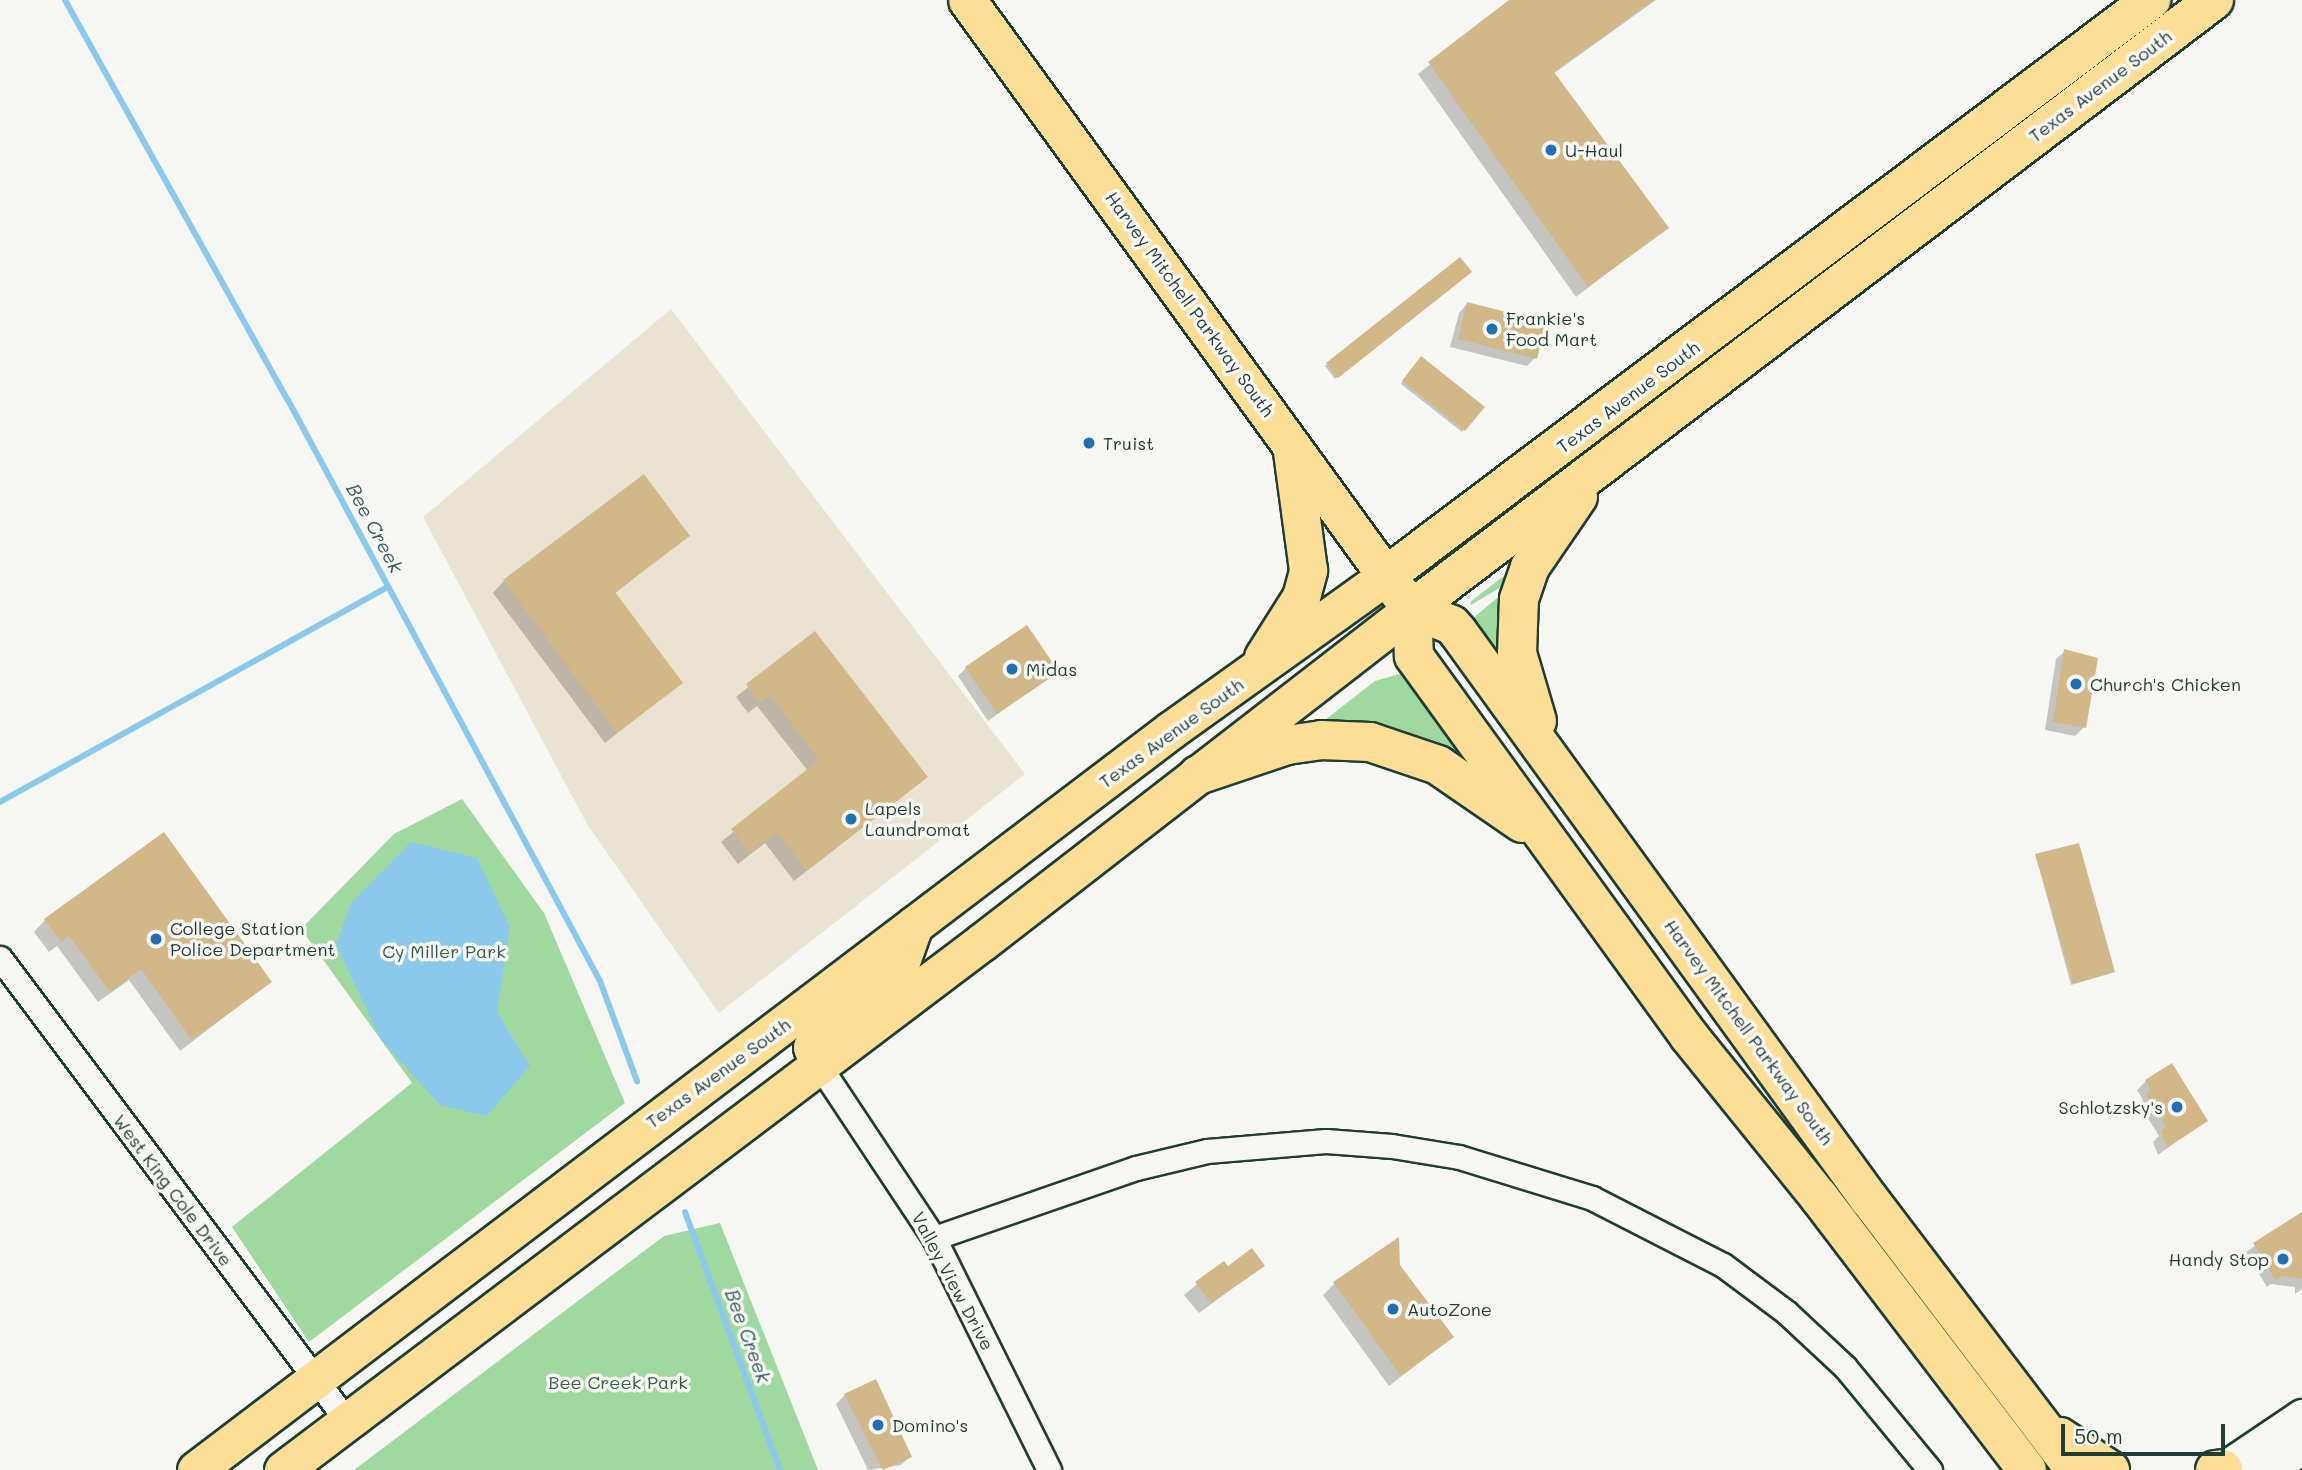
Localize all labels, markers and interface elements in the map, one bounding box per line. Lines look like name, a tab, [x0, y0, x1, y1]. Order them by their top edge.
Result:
street label: Texas Avenue South	[2024, 25, 2176, 147]
place label: U-Haul	[1565, 139, 1623, 161]
marker: U-Haul	[1543, 142, 1559, 158]
street label: Harvey Mitchell Parkway South	[1101, 187, 1279, 421]
place label: Frankie's Food Mart	[1506, 308, 1597, 350]
marker: Frankie's Food Mart	[1484, 321, 1500, 337]
street label: Texas Avenue South	[1552, 336, 1704, 458]
place label: Truist	[1103, 432, 1154, 454]
marker: Truist	[1081, 435, 1097, 451]
water label: Bee Creek	[342, 479, 408, 577]
place label: Midas	[1026, 658, 1077, 680]
marker: Midas	[1004, 661, 1020, 677]
street label: Texas Avenue South	[1095, 673, 1247, 793]
place label: Church's Chicken	[2090, 673, 2241, 695]
marker: Church's Chicken	[2068, 676, 2084, 692]
place label: Lapels Laundromat	[865, 798, 970, 840]
marker: Lapels Laundromat	[843, 811, 859, 827]
street label: Harvey Mitchell Parkway South	[1660, 915, 1838, 1149]
place label: College Station Police Department	[170, 918, 335, 960]
marker: College Station Police Department	[148, 931, 164, 947]
park label: Cy Miller Park	[382, 940, 506, 962]
street label: Texas Avenue South	[642, 1013, 794, 1133]
place label: Schlotzsky's	[2059, 1096, 2163, 1118]
marker: Schlotzsky's	[2169, 1099, 2185, 1115]
street label: West King Cole Drive	[109, 1110, 237, 1270]
street label: Valley View Drive	[907, 1208, 999, 1354]
place label: Handy Stop	[2169, 1248, 2269, 1270]
marker: Handy Stop	[2275, 1251, 2291, 1267]
water label: Bee Creek	[721, 1286, 775, 1386]
place label: AutoZone	[1407, 1298, 1492, 1320]
marker: AutoZone	[1385, 1301, 1401, 1317]
park label: Bee Creek Park	[548, 1371, 688, 1393]
scale bar	[2064, 1410, 2228, 1454]
place label: Domino's	[892, 1414, 968, 1436]
marker: Domino's	[870, 1417, 886, 1433]
text: 50 m	[2074, 1422, 2123, 1449]

